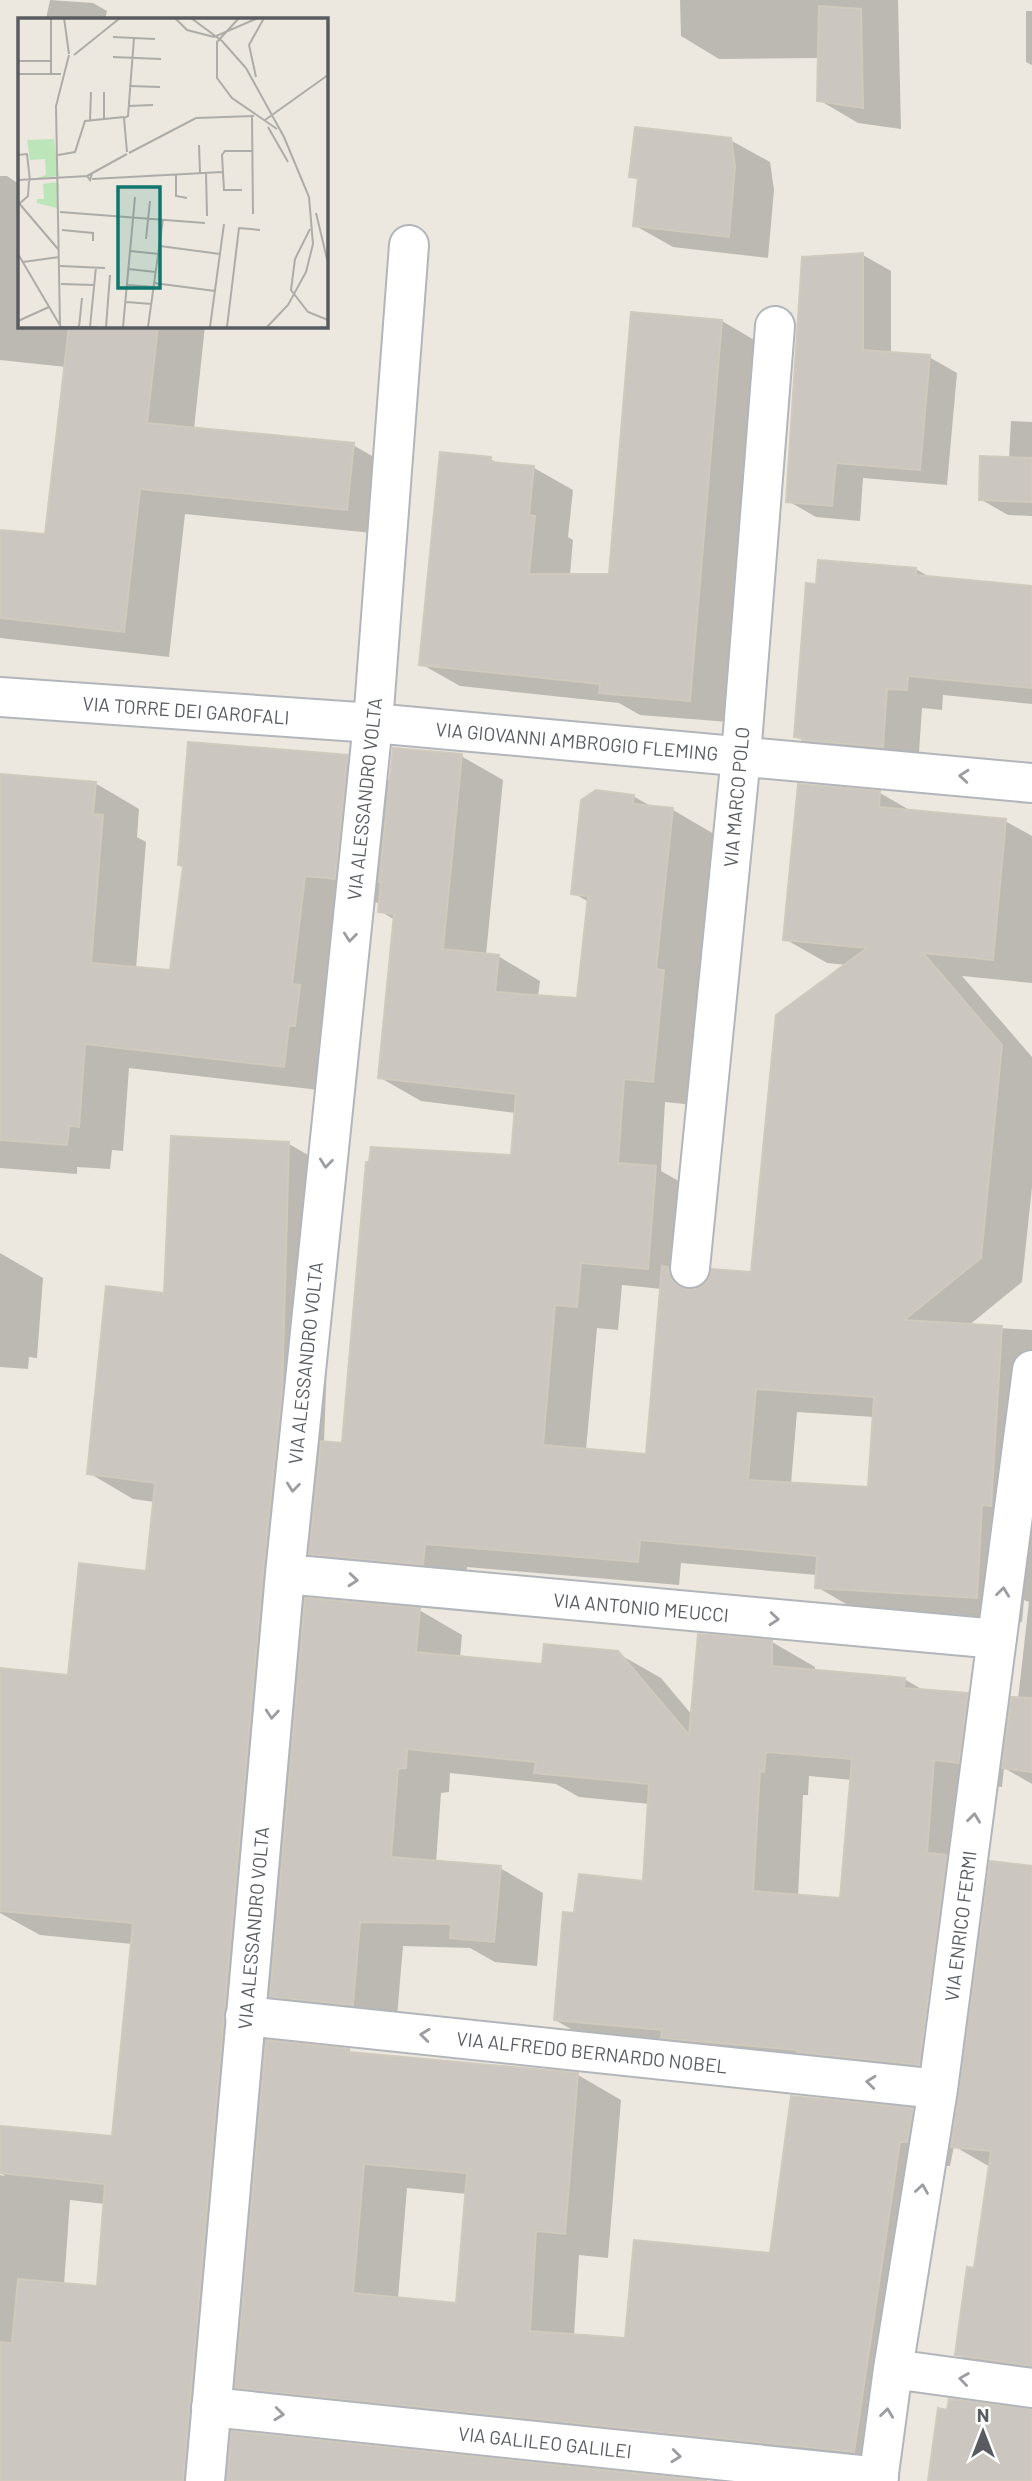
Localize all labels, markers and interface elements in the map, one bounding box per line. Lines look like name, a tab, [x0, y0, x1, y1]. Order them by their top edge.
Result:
inset map	[18, 18, 327, 327]
street label: VIA TORRE DEI GAROFALI	[82, 691, 290, 729]
street label: VIA ALESSANDRO VOLTA	[342, 697, 386, 901]
street label: VIA GIOVANNI AMBROGIO FLEMING	[435, 717, 719, 765]
street label: VIA MARCO POLO	[718, 726, 754, 868]
one-way arrow	[958, 769, 970, 784]
one-way arrow	[343, 932, 358, 943]
one-way arrow	[319, 1158, 334, 1169]
street label: VIA ALESSANDRO VOLTA	[283, 1261, 327, 1465]
one-way arrow	[286, 1482, 301, 1493]
one-way arrow	[347, 1572, 358, 1587]
one-way arrow	[995, 1586, 1010, 1598]
street label: VIA ANTONIO MEUCCI	[552, 1588, 730, 1626]
one-way arrow	[769, 1611, 780, 1626]
one-way arrow	[265, 1708, 280, 1719]
one-way arrow	[966, 1812, 981, 1823]
street label: VIA ALESSANDRO VOLTA	[233, 1826, 273, 2030]
street label: VIA ENRICO FERMI	[939, 1849, 981, 2003]
street label: VIA ALFREDO BERNARDO NOBEL	[455, 2026, 729, 2078]
one-way arrow	[419, 2028, 430, 2043]
one-way arrow	[865, 2074, 876, 2089]
one-way arrow	[914, 2183, 929, 2194]
one-way arrow	[959, 2372, 970, 2387]
north arrow	[948, 2397, 1018, 2467]
text: N	[977, 2403, 989, 2426]
one-way arrow	[274, 2406, 285, 2421]
one-way arrow	[879, 2407, 894, 2419]
street label: VIA GALILEO GALILEI	[457, 2421, 633, 2463]
one-way arrow	[670, 2448, 681, 2463]

